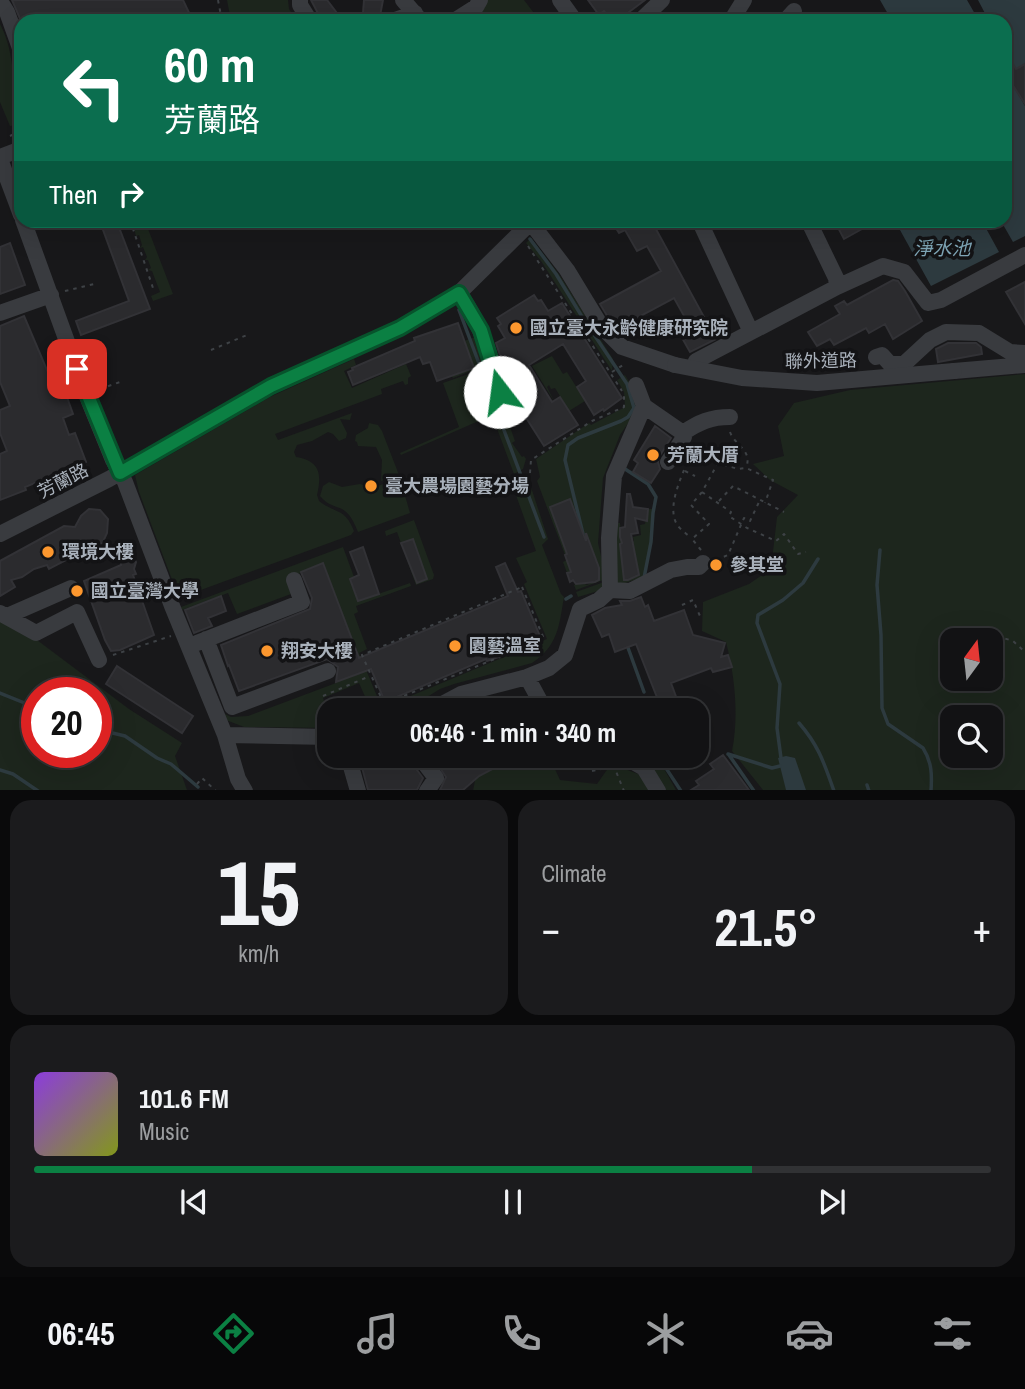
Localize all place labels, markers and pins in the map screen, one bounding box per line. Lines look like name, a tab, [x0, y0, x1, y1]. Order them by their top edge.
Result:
place label: 國立臺大永齡健康研究院	[530, 315, 728, 340]
marker: 國立臺大永齡健康研究院	[508, 320, 524, 336]
pin	[47, 339, 107, 399]
place label: 芳蘭大厝	[667, 442, 739, 467]
marker: 芳蘭大厝	[645, 447, 661, 463]
place label: 臺大農場園藝分場	[385, 473, 529, 498]
marker: 臺大農場園藝分場	[363, 478, 379, 494]
place label: 環境大樓	[62, 539, 134, 564]
marker: 環境大樓	[40, 544, 56, 560]
place label: 參其堂	[730, 552, 784, 577]
marker: 參其堂	[708, 557, 724, 573]
place label: 國立臺灣大學	[91, 578, 199, 603]
marker: 國立臺灣大學	[69, 583, 85, 599]
place label: 園藝溫室	[469, 633, 541, 658]
place label: 翔安大樓	[281, 638, 353, 663]
marker: 園藝溫室	[447, 638, 463, 654]
marker: 翔安大樓	[259, 643, 275, 659]

